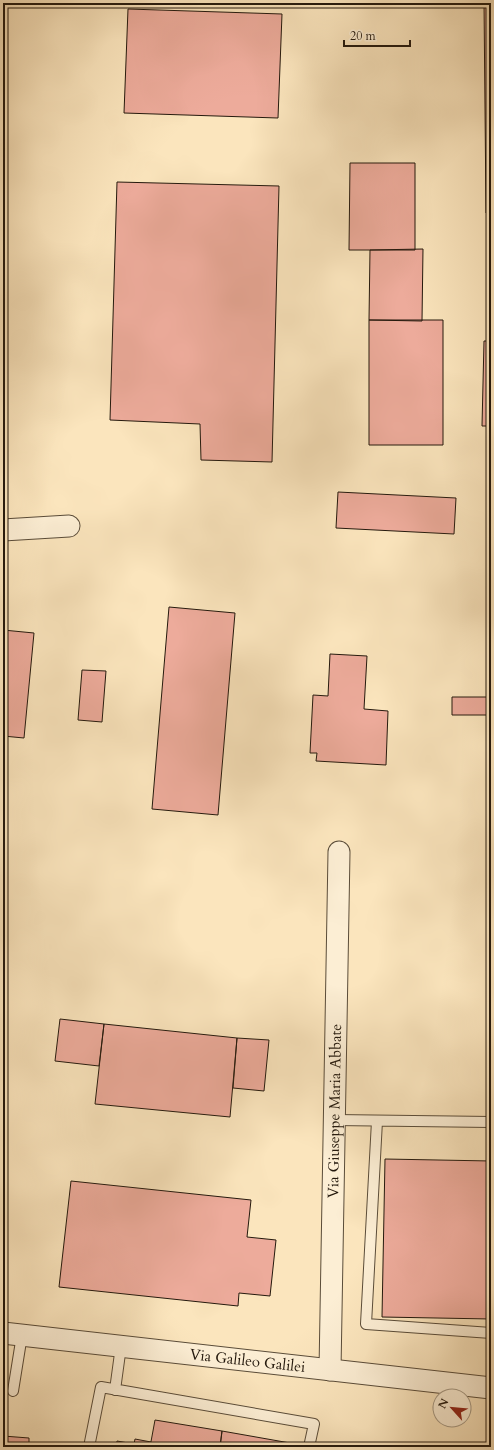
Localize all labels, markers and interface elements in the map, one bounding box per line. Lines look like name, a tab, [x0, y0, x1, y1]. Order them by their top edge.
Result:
scale bar	[344, 22, 410, 48]
text: 20 m	[350, 28, 377, 44]
street label: Via Giuseppe Maria Abbate	[323, 1023, 346, 1198]
street label: Via Galileo Galilei	[189, 1344, 306, 1377]
north arrow	[432, 1388, 472, 1428]
text: N	[435, 1396, 453, 1411]

